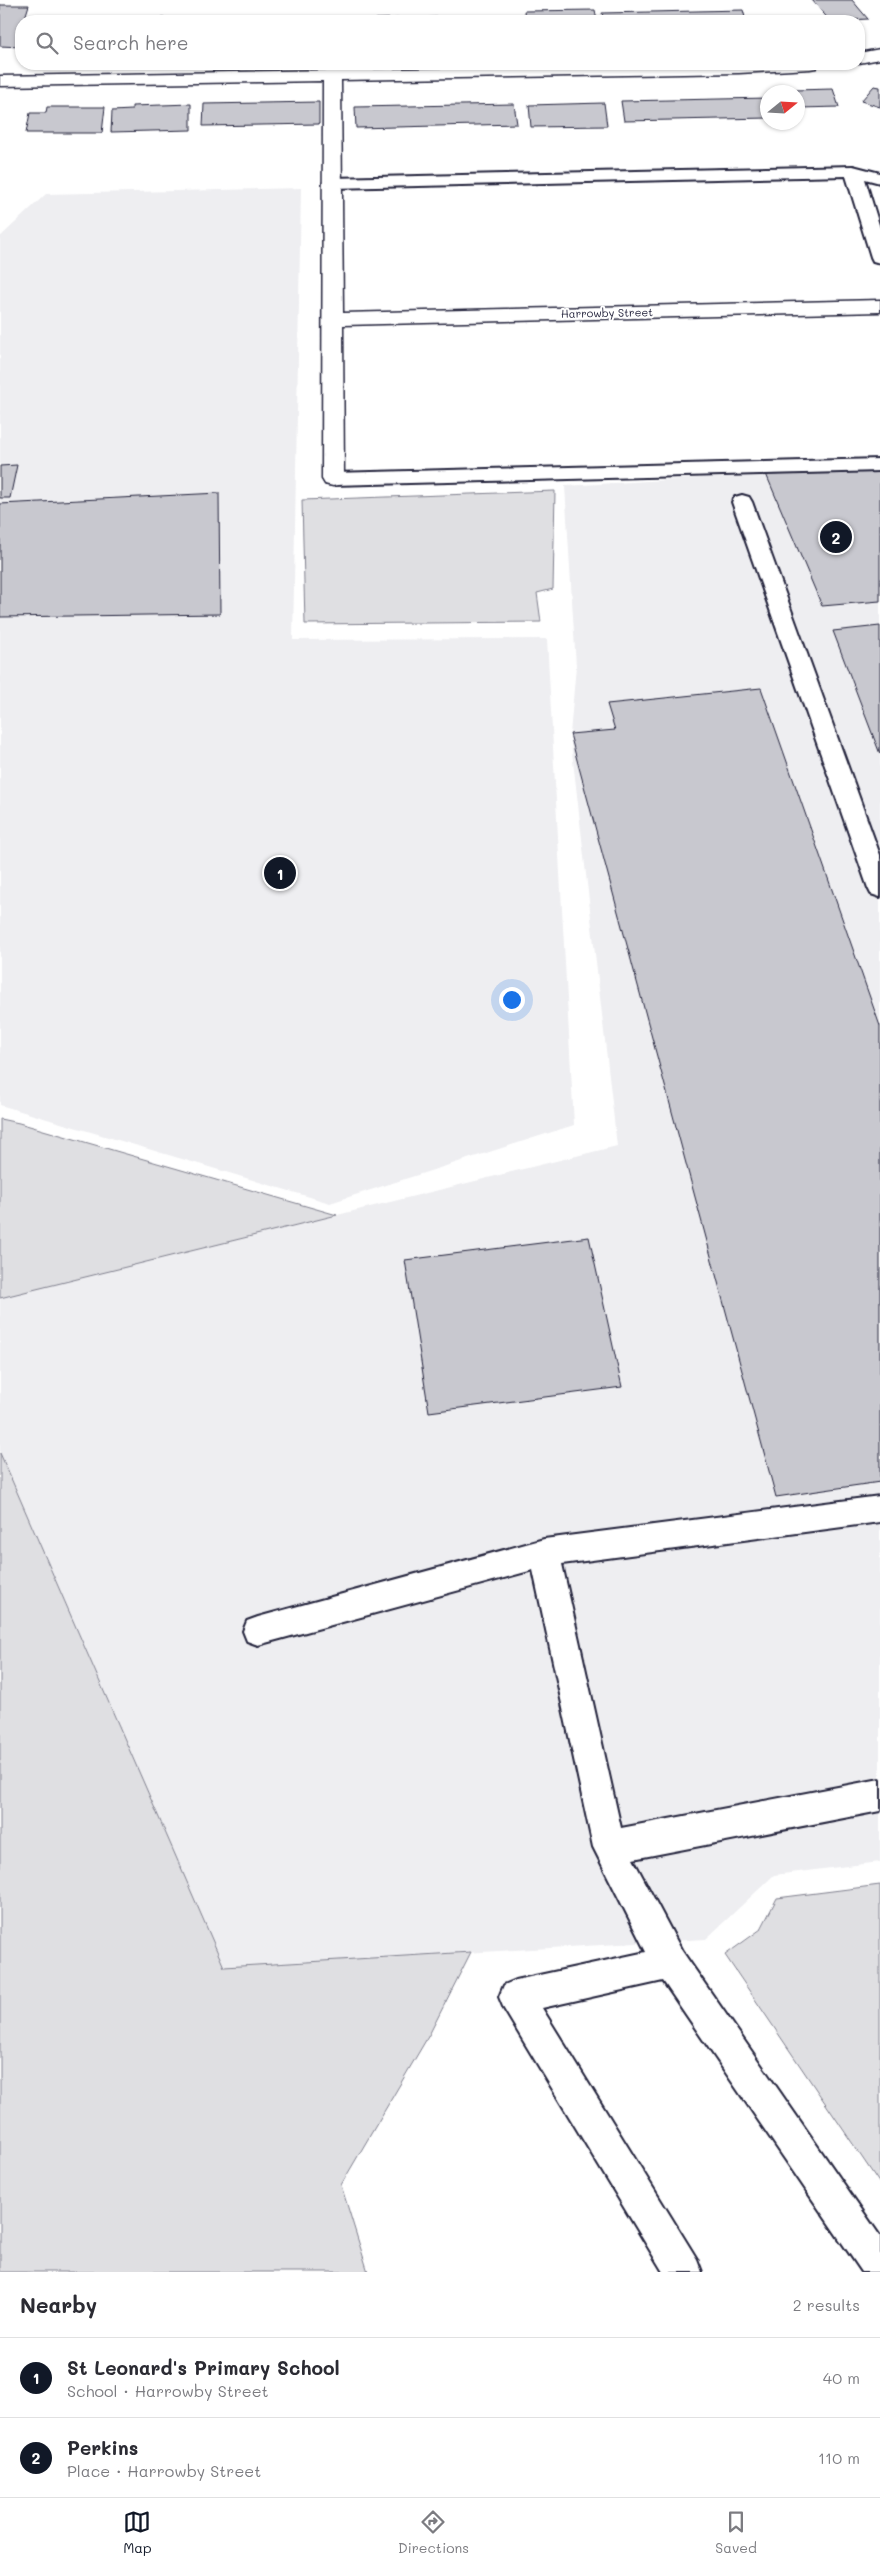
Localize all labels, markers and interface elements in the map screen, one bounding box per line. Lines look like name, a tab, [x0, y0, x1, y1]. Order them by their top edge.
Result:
search box	[15, 15, 865, 70]
icon: search	[33, 29, 61, 57]
text: Search here	[73, 30, 189, 55]
north arrow	[760, 85, 805, 130]
street label: Harrowby Street	[561, 304, 653, 321]
pin: 2	[820, 518, 852, 556]
pin: 1	[264, 854, 296, 892]
your location	[499, 987, 525, 1013]
text: Nearby	[20, 2291, 97, 2318]
text: 2 results	[793, 2294, 860, 2315]
text: St Leonard's Primary School	[67, 2355, 340, 2380]
text: 1	[32, 2367, 40, 2388]
text: 40 m	[823, 2367, 860, 2388]
text: School · Harrowby Street	[67, 2380, 269, 2401]
text: Perkins	[67, 2435, 138, 2460]
text: 2	[32, 2447, 40, 2468]
text: 110 m	[818, 2447, 860, 2468]
text: Place · Harrowby Street	[67, 2460, 261, 2481]
tab: Map	[123, 2508, 152, 2557]
tab: Directions	[398, 2508, 469, 2557]
tab: Saved	[715, 2508, 757, 2557]

